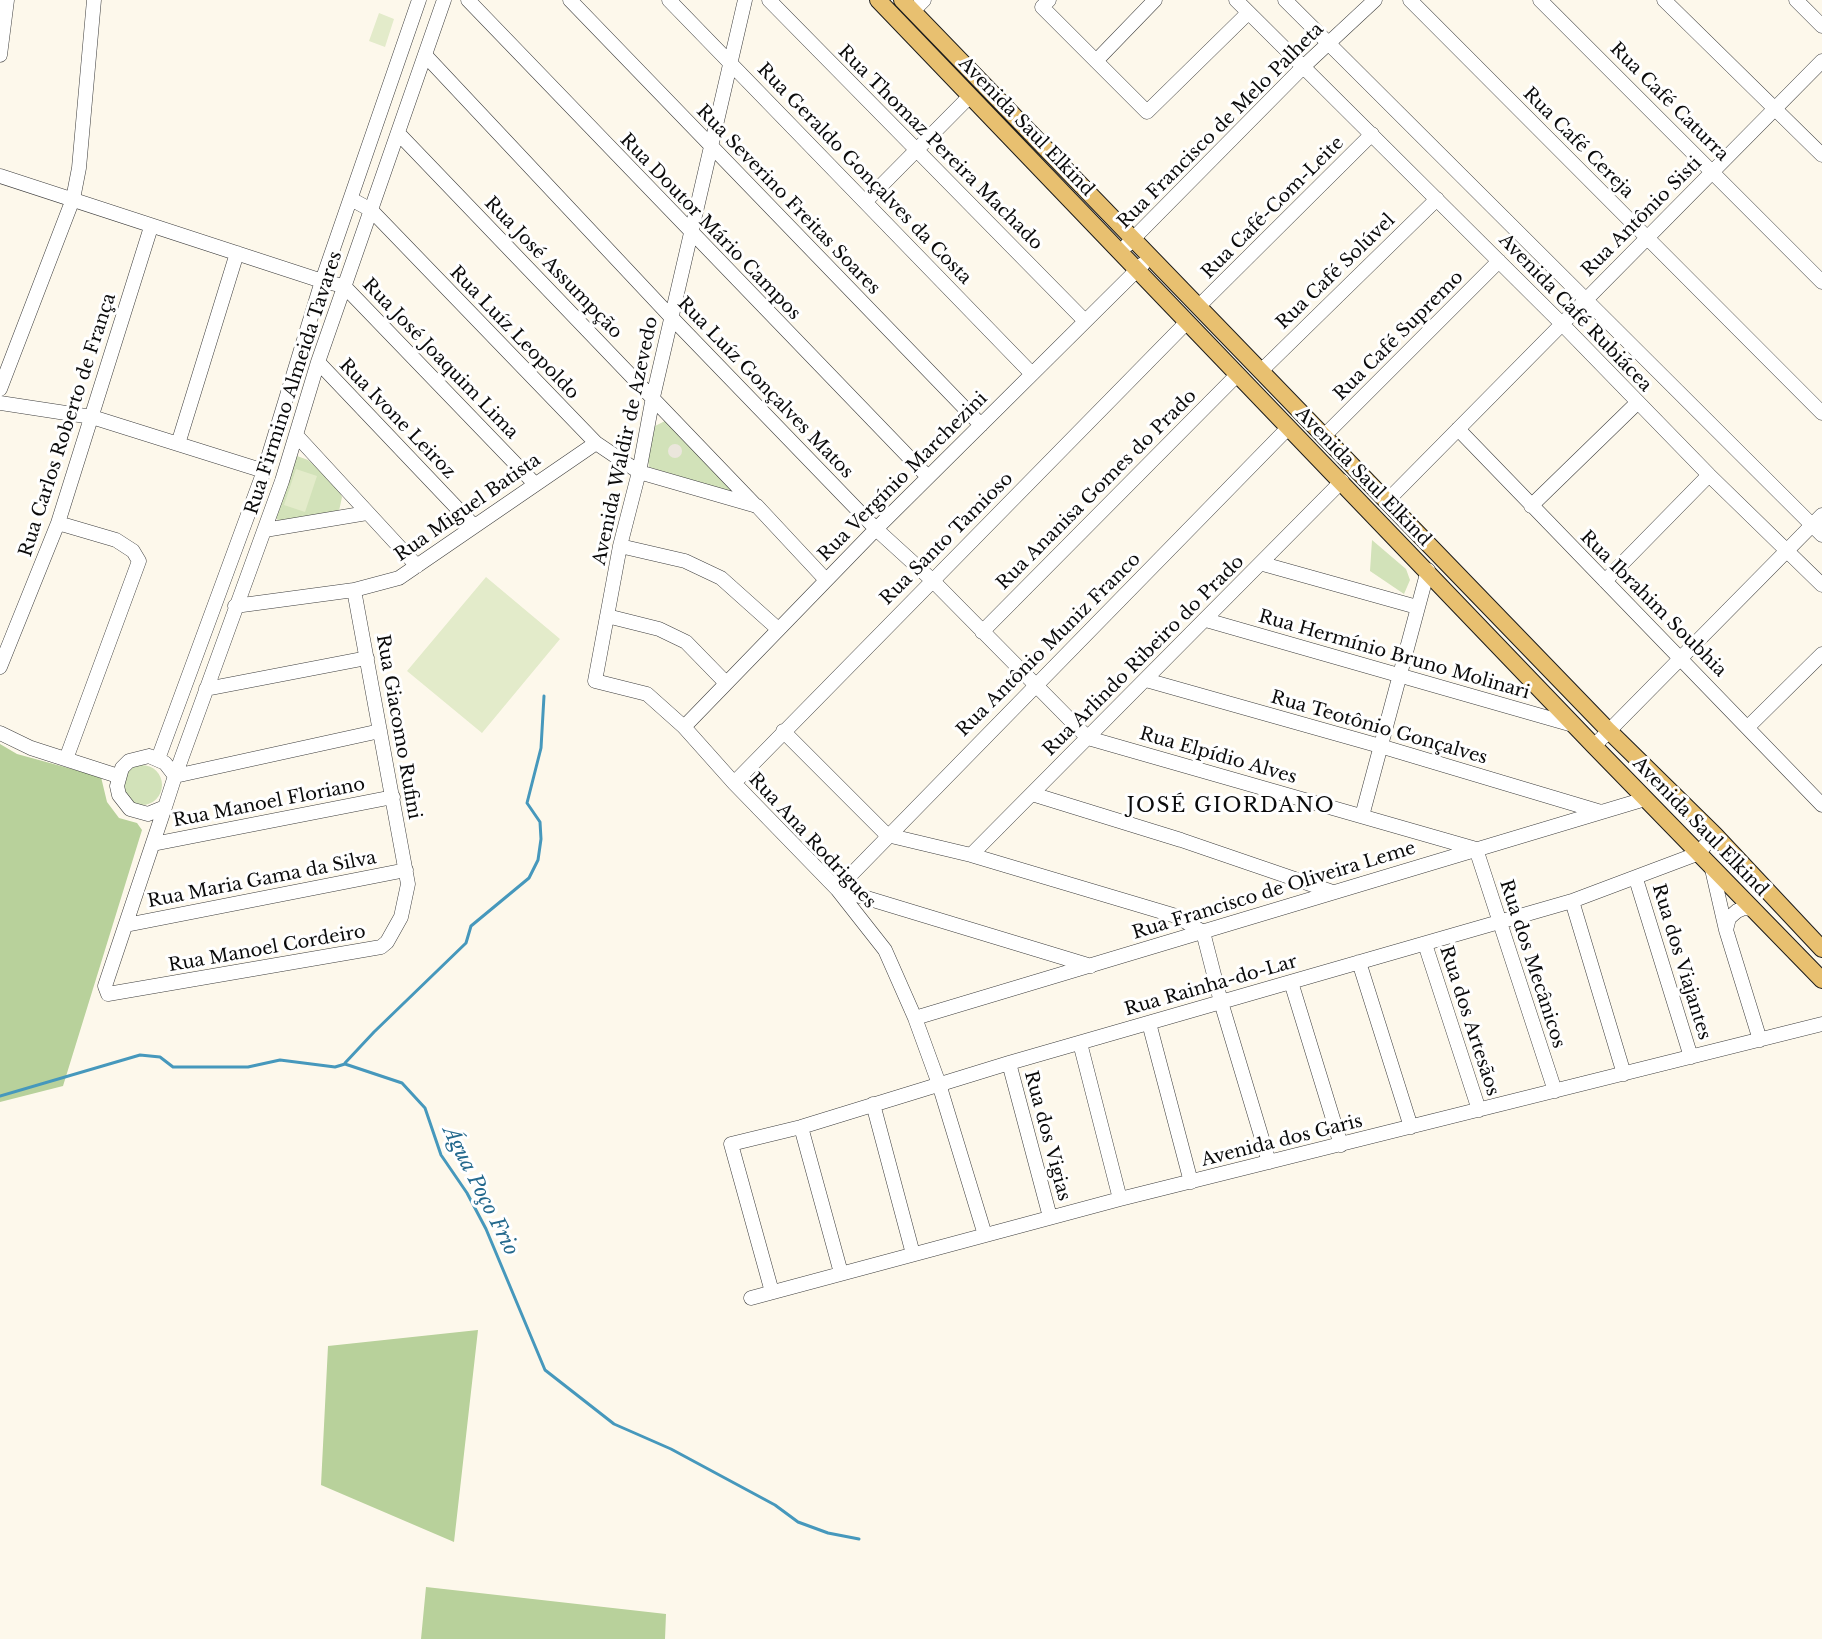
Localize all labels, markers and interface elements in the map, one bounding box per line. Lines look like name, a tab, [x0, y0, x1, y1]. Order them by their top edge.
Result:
street label: Rua Francisco de Melo Palheta	[1114, 19, 1328, 233]
street label: Rua Café Caturra	[1605, 38, 1733, 166]
street label: Rua Thomaz Pereira Machado	[833, 41, 1047, 255]
street label: Avenida Saul Elkind	[954, 53, 1098, 201]
street label: Rua Geraldo Gonçalves da Costa	[752, 59, 976, 289]
street label: Rua Café Cereja	[1518, 83, 1638, 203]
street label: Rua Severino Freitas Soares	[692, 101, 884, 299]
street label: Rua Doutor Mário Campos	[615, 129, 805, 325]
street label: Rua Café-Com-Leite	[1197, 132, 1349, 284]
street label: Rua Antônio Sisti	[1578, 153, 1706, 281]
street label: Rua José Assumpção	[480, 193, 626, 343]
street label: Rua Café Solúvel	[1272, 210, 1400, 334]
street label: Avenida Café Rubiácea	[1494, 230, 1656, 396]
street label: Rua Firmino Almeida Tavares	[241, 249, 347, 517]
street label: Rua Luíz Leopoldo	[445, 262, 583, 404]
street label: Rua Café Supremo	[1330, 267, 1468, 405]
street label: Rua José Joaquim Lima	[358, 274, 522, 444]
street label: Rua Carlos Roberto de França	[15, 291, 121, 559]
street label: Rua Luíz Gonçalves Matos	[673, 293, 857, 483]
street label: Avenida Waldir de Azevedo	[589, 315, 663, 567]
street label: Rua Ivone Leiroz	[334, 355, 460, 483]
street label: Rua Ananisa Gomes do Prado	[993, 386, 1201, 594]
street label: Rua Vergínio Marchezini	[814, 388, 992, 566]
street label: Avenida Saul Elkind	[1291, 403, 1435, 551]
street label: Rua Miguel Batista	[391, 450, 545, 566]
street label: Rua Santo Tamioso	[876, 468, 1018, 610]
street label: Rua Ibrahim Soubhia	[1575, 526, 1731, 682]
street label: Rua Antônio Muniz Franco	[953, 549, 1145, 741]
street label: Rua Arlindo Ribeiro do Prado	[1039, 551, 1249, 761]
street label: Rua Hermínio Bruno Molinari	[1256, 606, 1532, 704]
street label: Rua Giacomo Rufini	[371, 633, 425, 821]
street label: Rua Teotônio Gonçalves	[1268, 687, 1490, 769]
street label: Rua Elpídio Alves	[1137, 723, 1299, 789]
street label: Avenida Saul Elkind	[1628, 753, 1772, 901]
street label: Rua Ana Rodrigues	[744, 769, 880, 913]
street label: Rua Manoel Floriano	[171, 774, 367, 832]
district label: JOSÉ GIORDANO	[1127, 794, 1335, 818]
street label: Rua Francisco de Oliveira Leme	[1130, 838, 1418, 944]
street label: Rua Maria Gama da Silva	[146, 847, 378, 913]
street label: Rua dos Mecânicos	[1495, 877, 1569, 1051]
street label: Rua dos Viajantes	[1647, 881, 1715, 1043]
street label: Rua Manoel Cordeiro	[167, 921, 367, 977]
street label: Rua dos Artesãos	[1435, 943, 1503, 1099]
street label: Rua Rainha-do-Lar	[1122, 951, 1300, 1021]
street label: Rua dos Vigias	[1019, 1069, 1075, 1203]
street label: Avenida dos Garis	[1199, 1111, 1365, 1171]
water label: Água Poço Frio	[437, 1122, 523, 1260]

